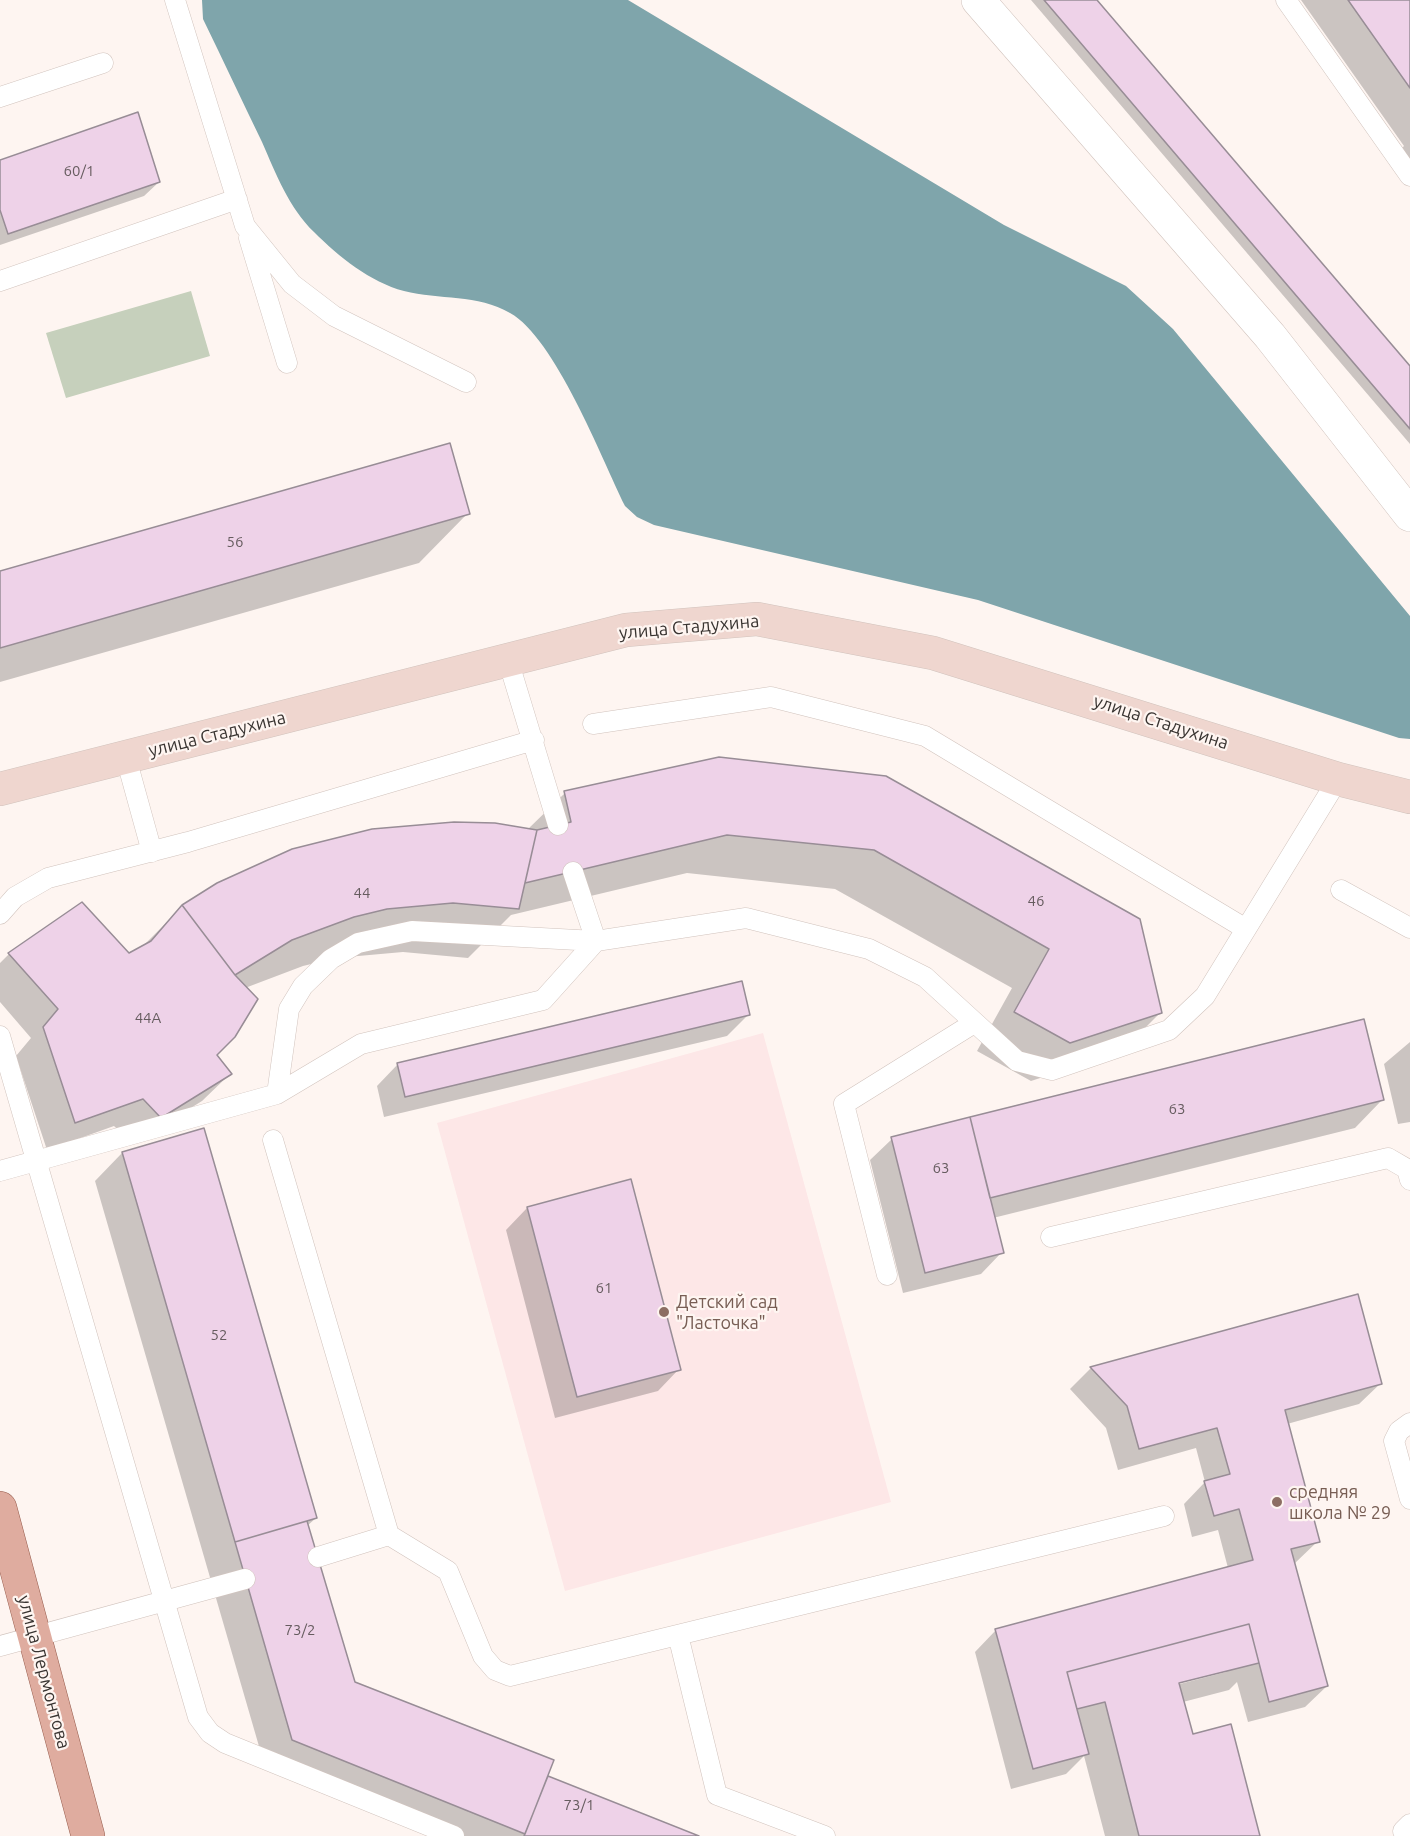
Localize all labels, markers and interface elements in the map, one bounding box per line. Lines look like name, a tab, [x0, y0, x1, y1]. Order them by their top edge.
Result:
house number: 60/1	[64, 162, 94, 180]
house number: 56	[227, 533, 243, 551]
street label: улица Стадухина	[618, 610, 760, 644]
street label: улица Стадухина	[1091, 690, 1231, 754]
street label: улица Стадухина	[146, 706, 288, 762]
house number: 44	[354, 884, 370, 902]
house number: 46	[1028, 892, 1044, 910]
house number: 44А	[135, 1009, 161, 1027]
house number: 63	[1169, 1100, 1185, 1118]
house number: 63	[933, 1159, 949, 1177]
house number: 61	[596, 1279, 612, 1297]
place label: Детский сад "Ласточка"	[676, 1291, 778, 1334]
marker: Детский сад "Ласточка"	[657, 1305, 671, 1319]
house number: 52	[211, 1326, 227, 1344]
place label: средняя школа № 29	[1289, 1481, 1391, 1524]
marker: средняя школа № 29	[1270, 1495, 1284, 1509]
street label: улица Лермонтова	[13, 1593, 75, 1751]
house number: 73/2	[285, 1621, 315, 1639]
house number: 73/1	[564, 1796, 594, 1814]

